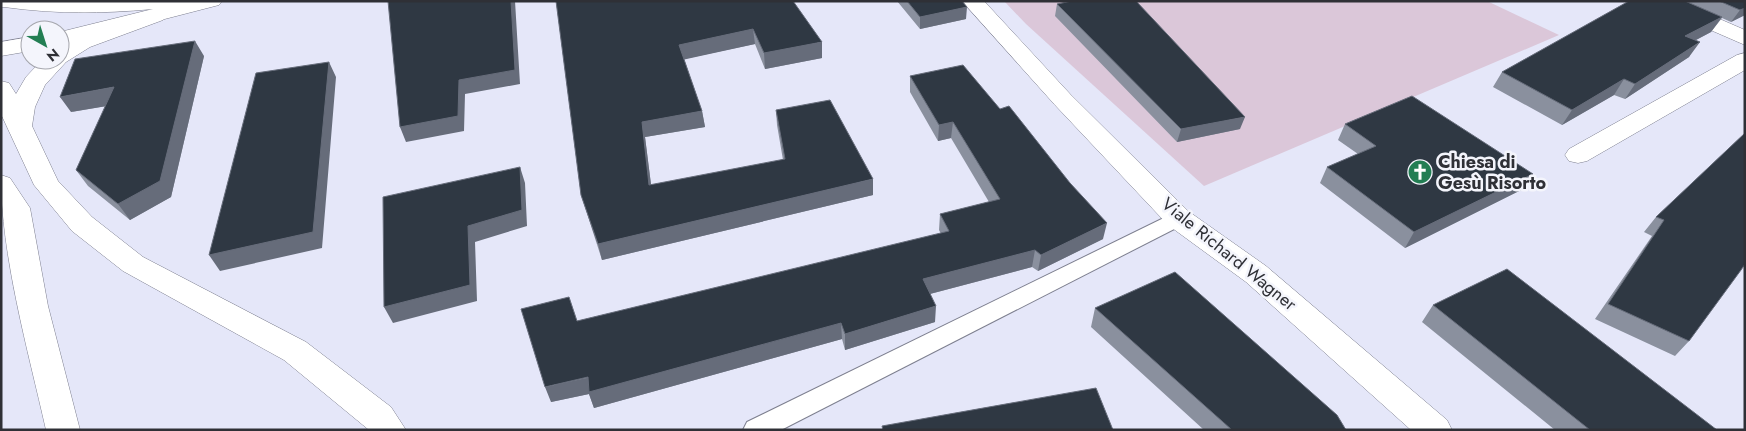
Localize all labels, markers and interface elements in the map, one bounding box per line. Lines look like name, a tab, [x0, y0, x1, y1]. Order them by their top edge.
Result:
north arrow	[20, 20, 70, 70]
text: N	[43, 44, 64, 66]
place label: Chiesa di Gesù Risorto	[1438, 149, 1546, 196]
church icon: Chiesa di Gesù Risorto	[1407, 159, 1433, 185]
street label: Viale Richard Wagner	[1156, 191, 1303, 317]

